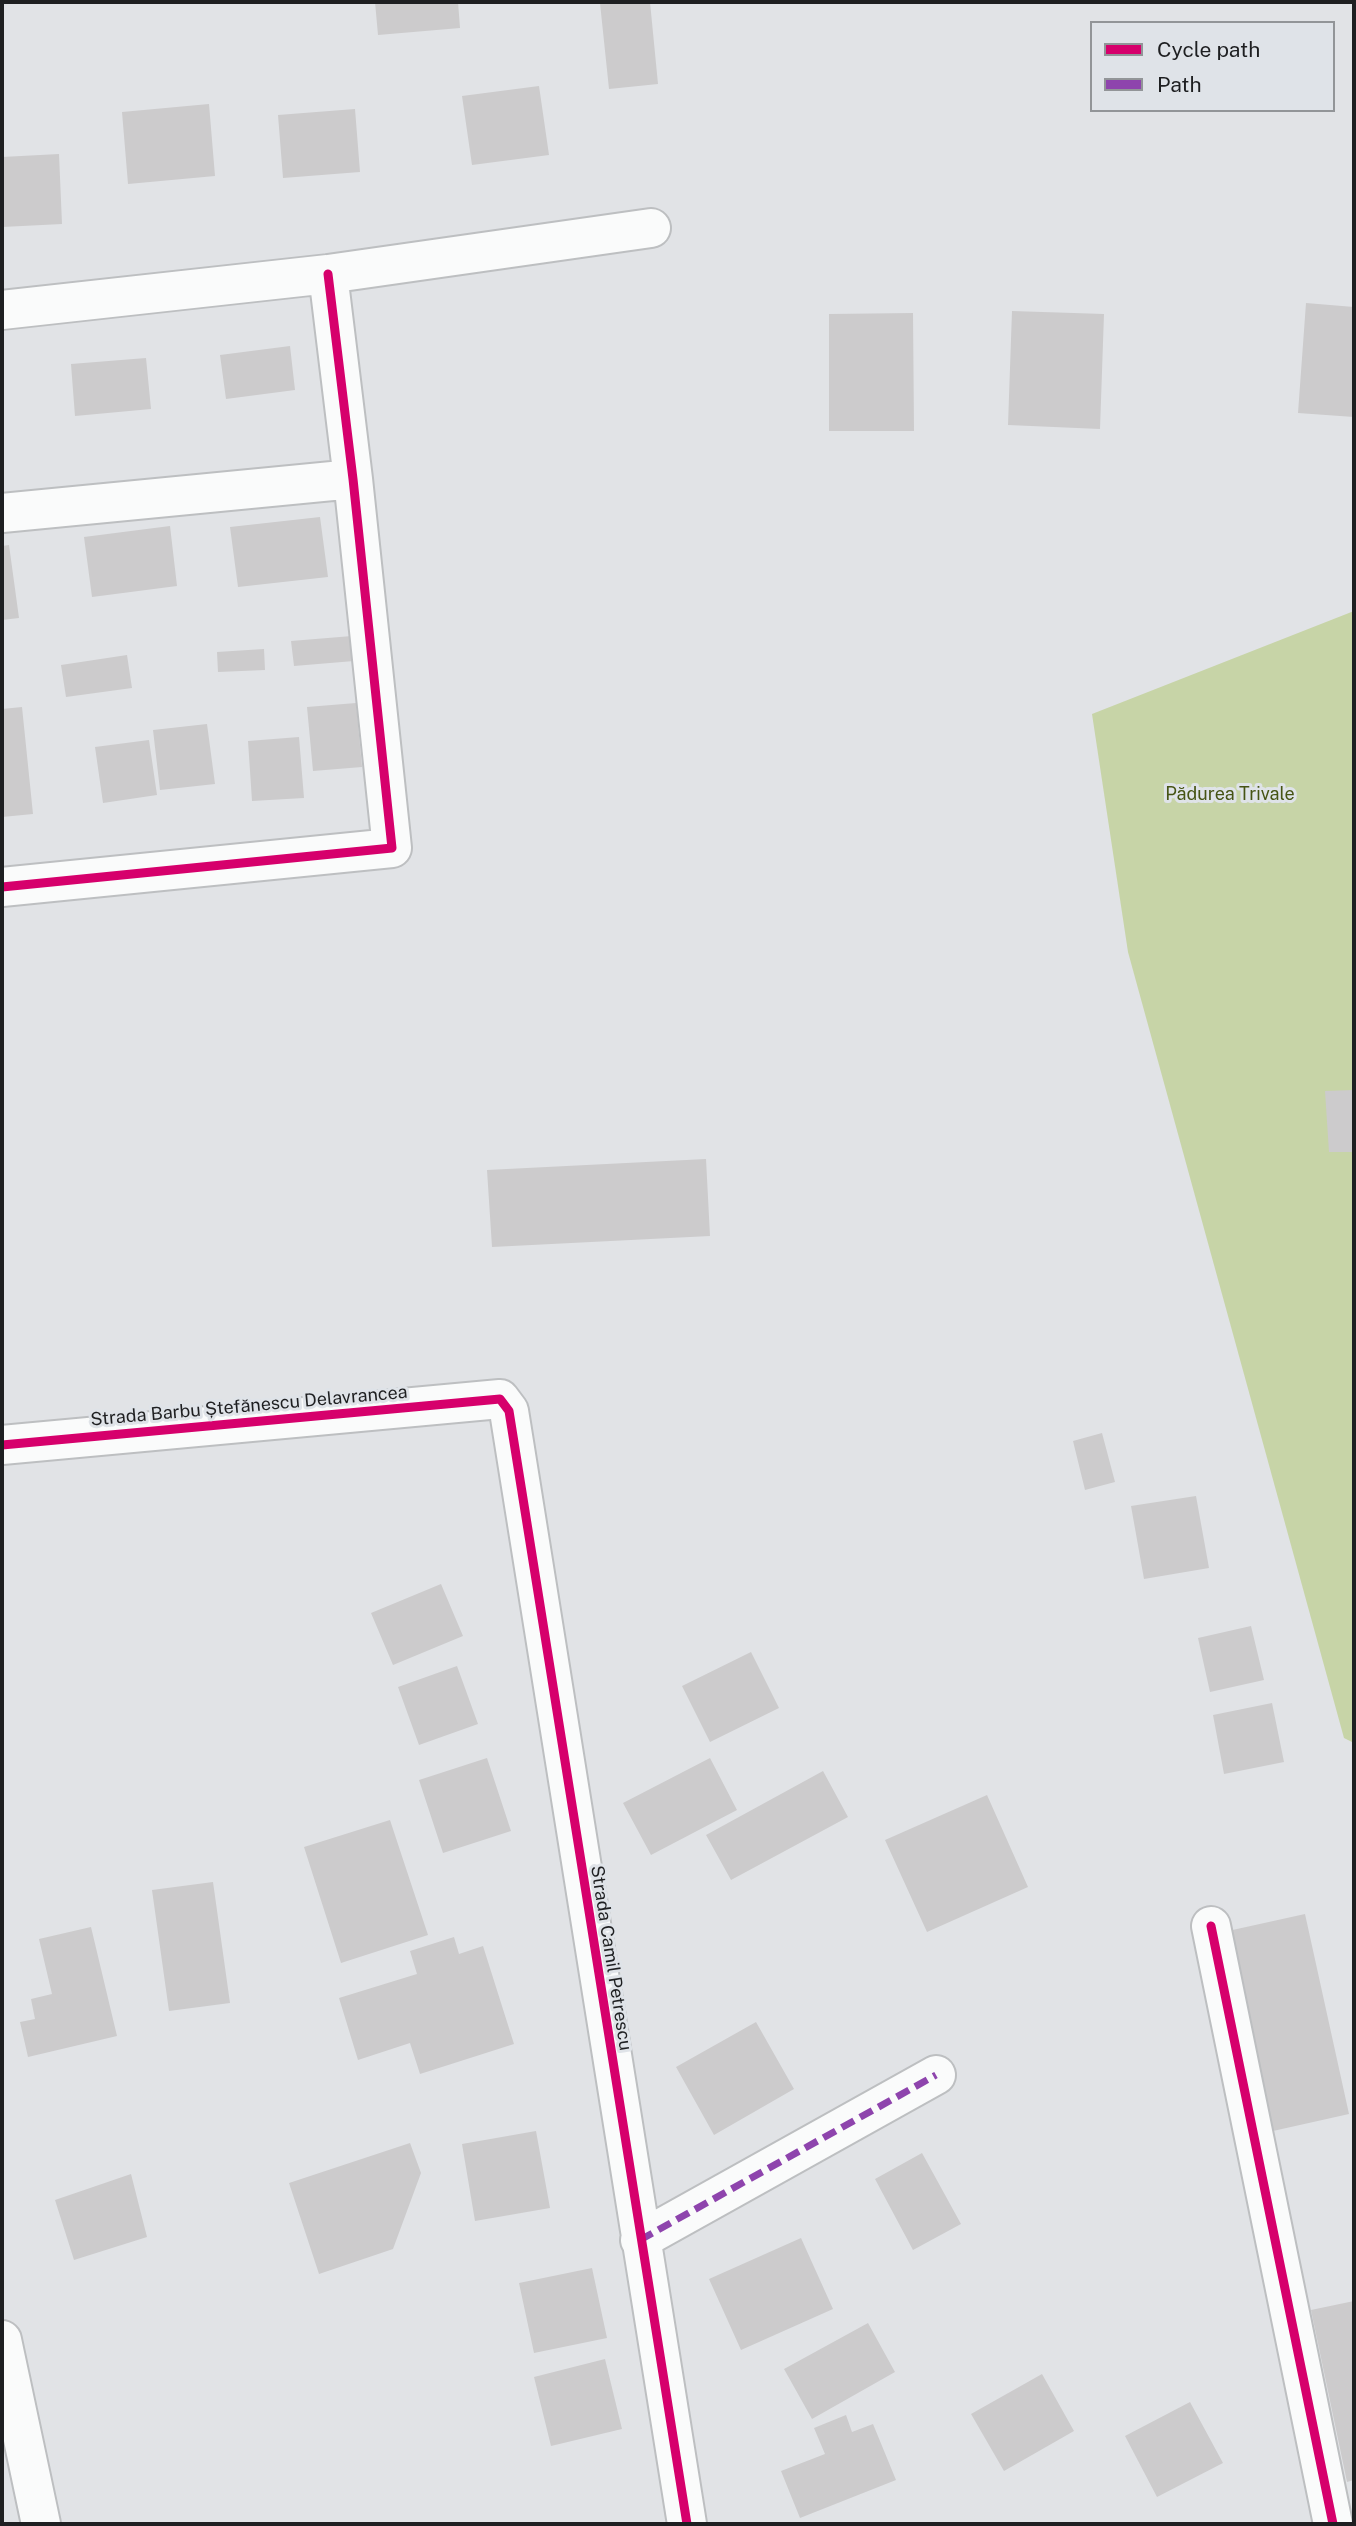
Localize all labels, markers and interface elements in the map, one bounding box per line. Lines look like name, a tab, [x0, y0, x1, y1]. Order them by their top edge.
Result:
legend	[1090, 21, 1335, 112]
text: Cycle path	[1157, 37, 1260, 62]
text: Path	[1157, 72, 1202, 97]
park label: Pădurea Trivale	[1165, 783, 1295, 805]
street label: Strada Barbu Ștefănescu Delavrancea	[90, 1381, 408, 1431]
street label: Strada Camil Petrescu	[586, 1864, 636, 2052]

